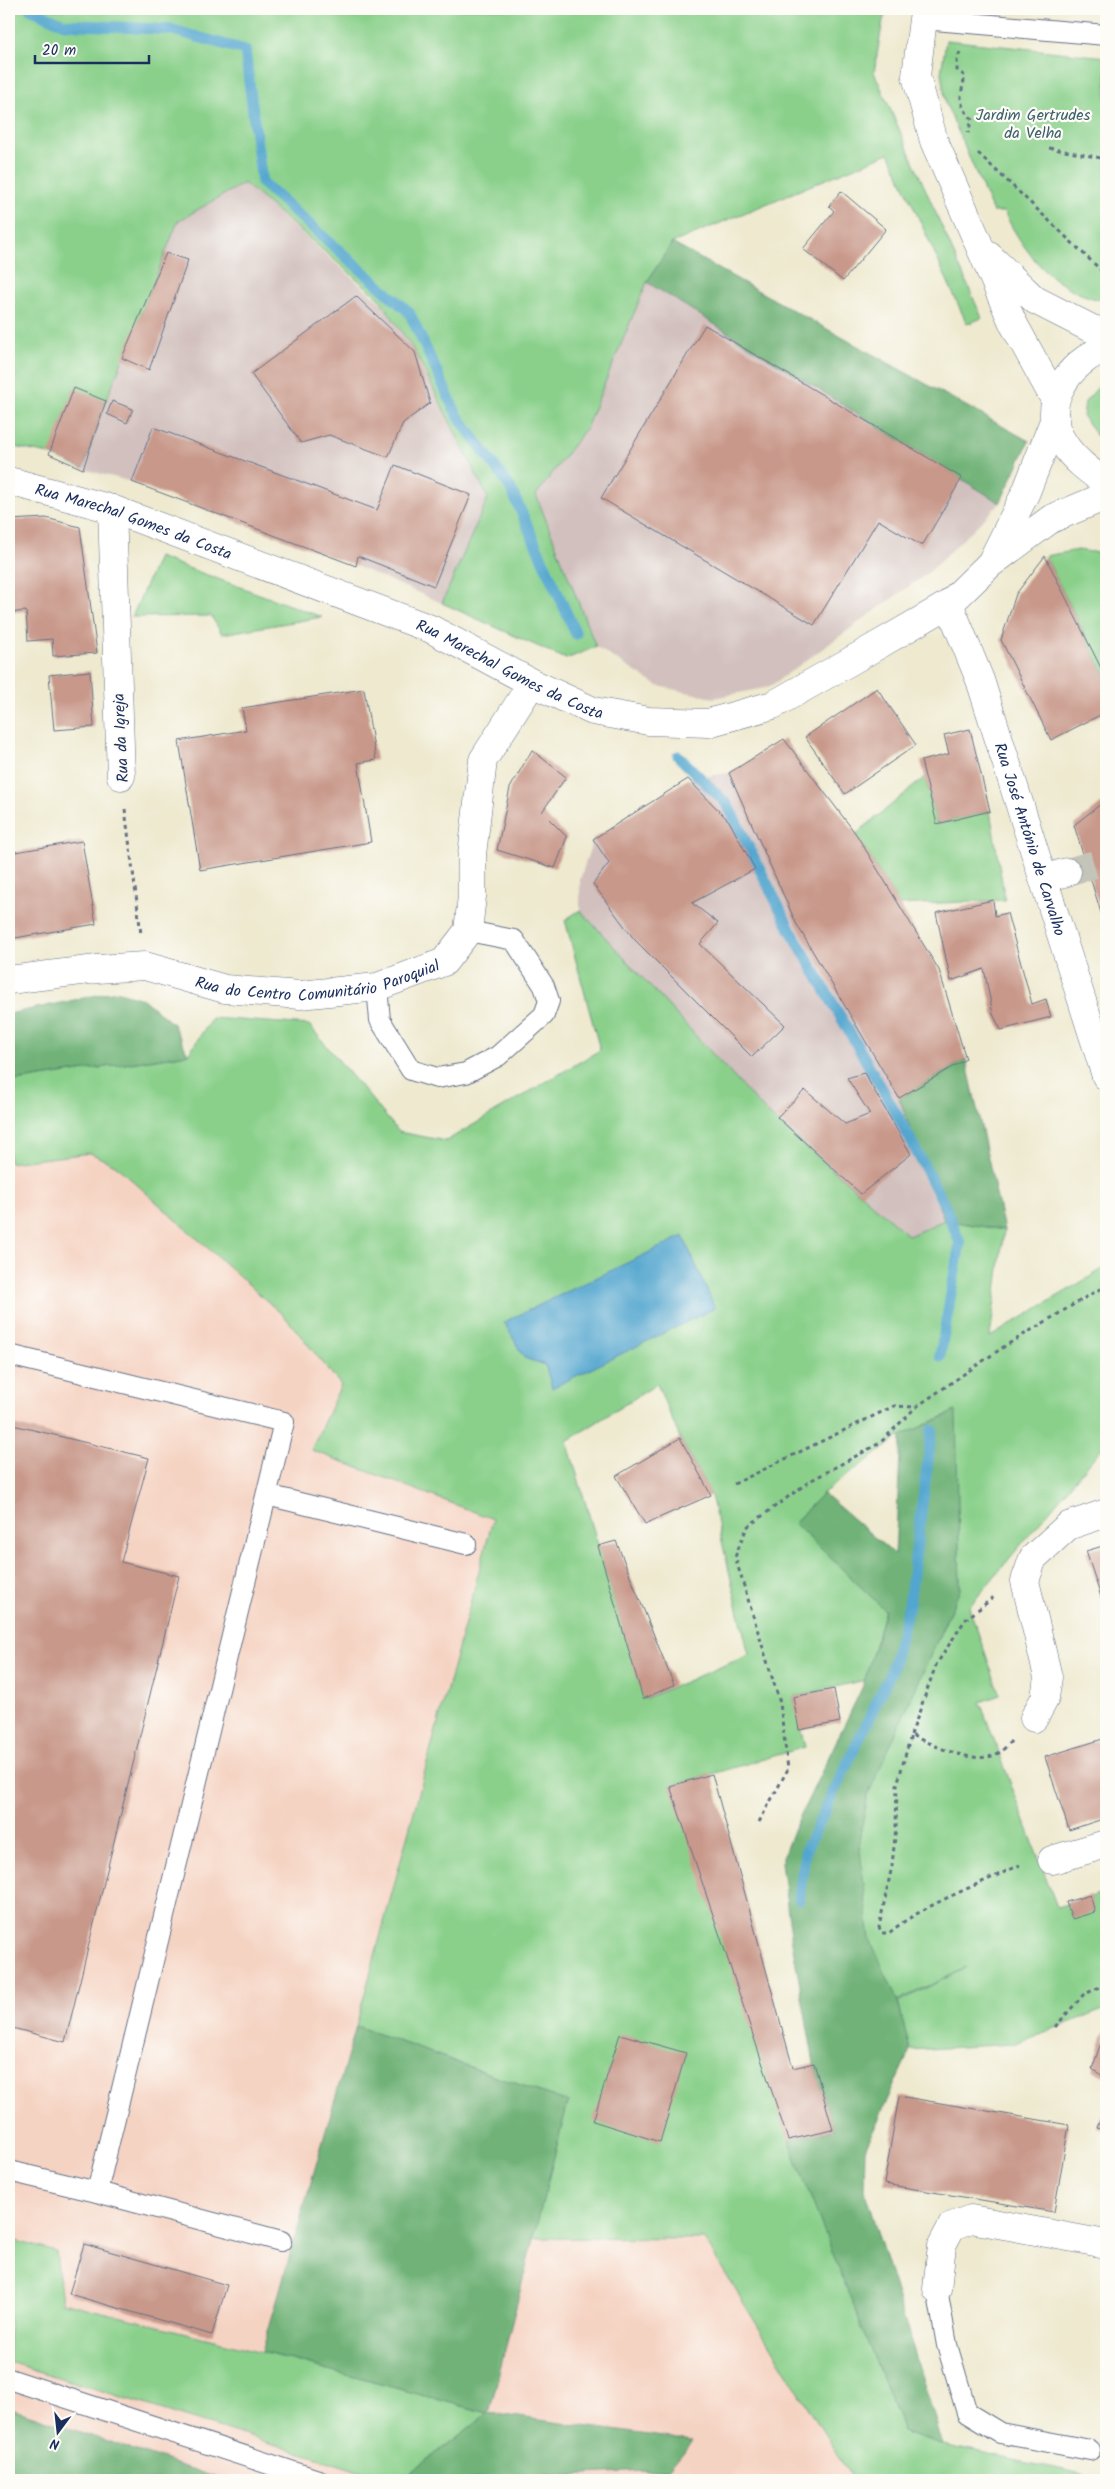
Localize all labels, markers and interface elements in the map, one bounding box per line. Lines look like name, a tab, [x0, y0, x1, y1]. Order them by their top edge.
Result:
scale bar	[35, 32, 149, 64]
text: 20 m	[42, 39, 76, 63]
park label: Jardim Gertrudes da Velha	[976, 103, 1091, 146]
street label: Rua Marechal Gomes da Costa	[32, 478, 235, 567]
street label: Rua Marechal Gomes da Costa	[412, 613, 605, 727]
street label: Rua da Igreja	[107, 693, 136, 783]
street label: Rua José António de Carvalho	[987, 740, 1072, 939]
street label: Rua do Centro Comunitário Paroquial	[192, 954, 443, 1009]
north arrow	[32, 2406, 82, 2456]
text: N	[48, 2432, 62, 2455]

